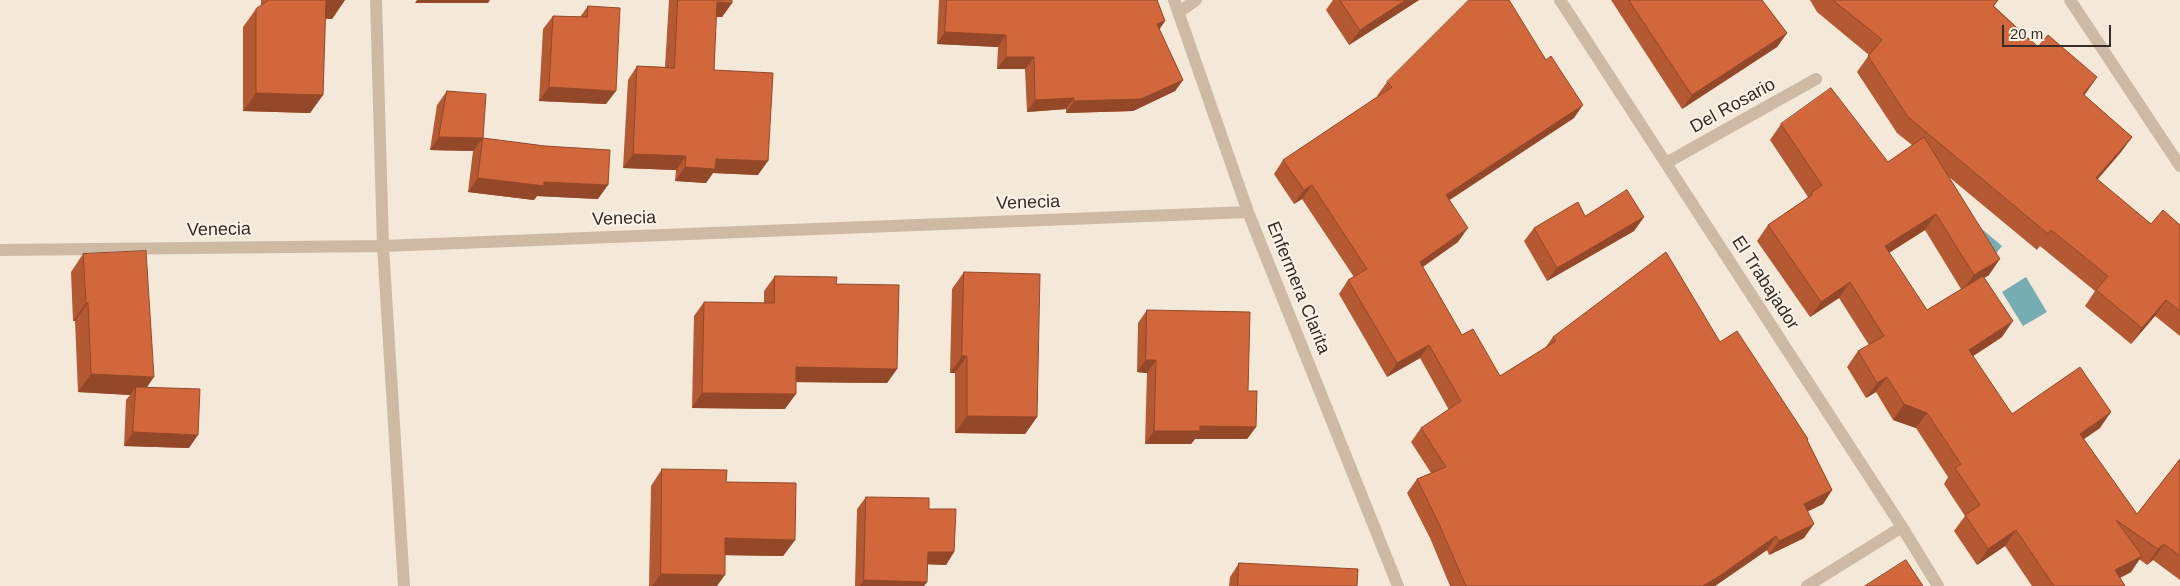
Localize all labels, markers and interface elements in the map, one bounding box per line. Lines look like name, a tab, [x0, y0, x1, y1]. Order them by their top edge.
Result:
scale bar	[2005, 15, 2114, 47]
text: 20 m	[2010, 25, 2043, 42]
street label: Del Rosario	[1687, 74, 1779, 138]
street label: Venecia	[996, 191, 1060, 215]
street label: Venecia	[592, 207, 656, 231]
street label: Venecia	[187, 219, 251, 241]
street label: Enfermera Clarita	[1262, 219, 1334, 357]
street label: El Trabajador	[1727, 232, 1803, 334]

